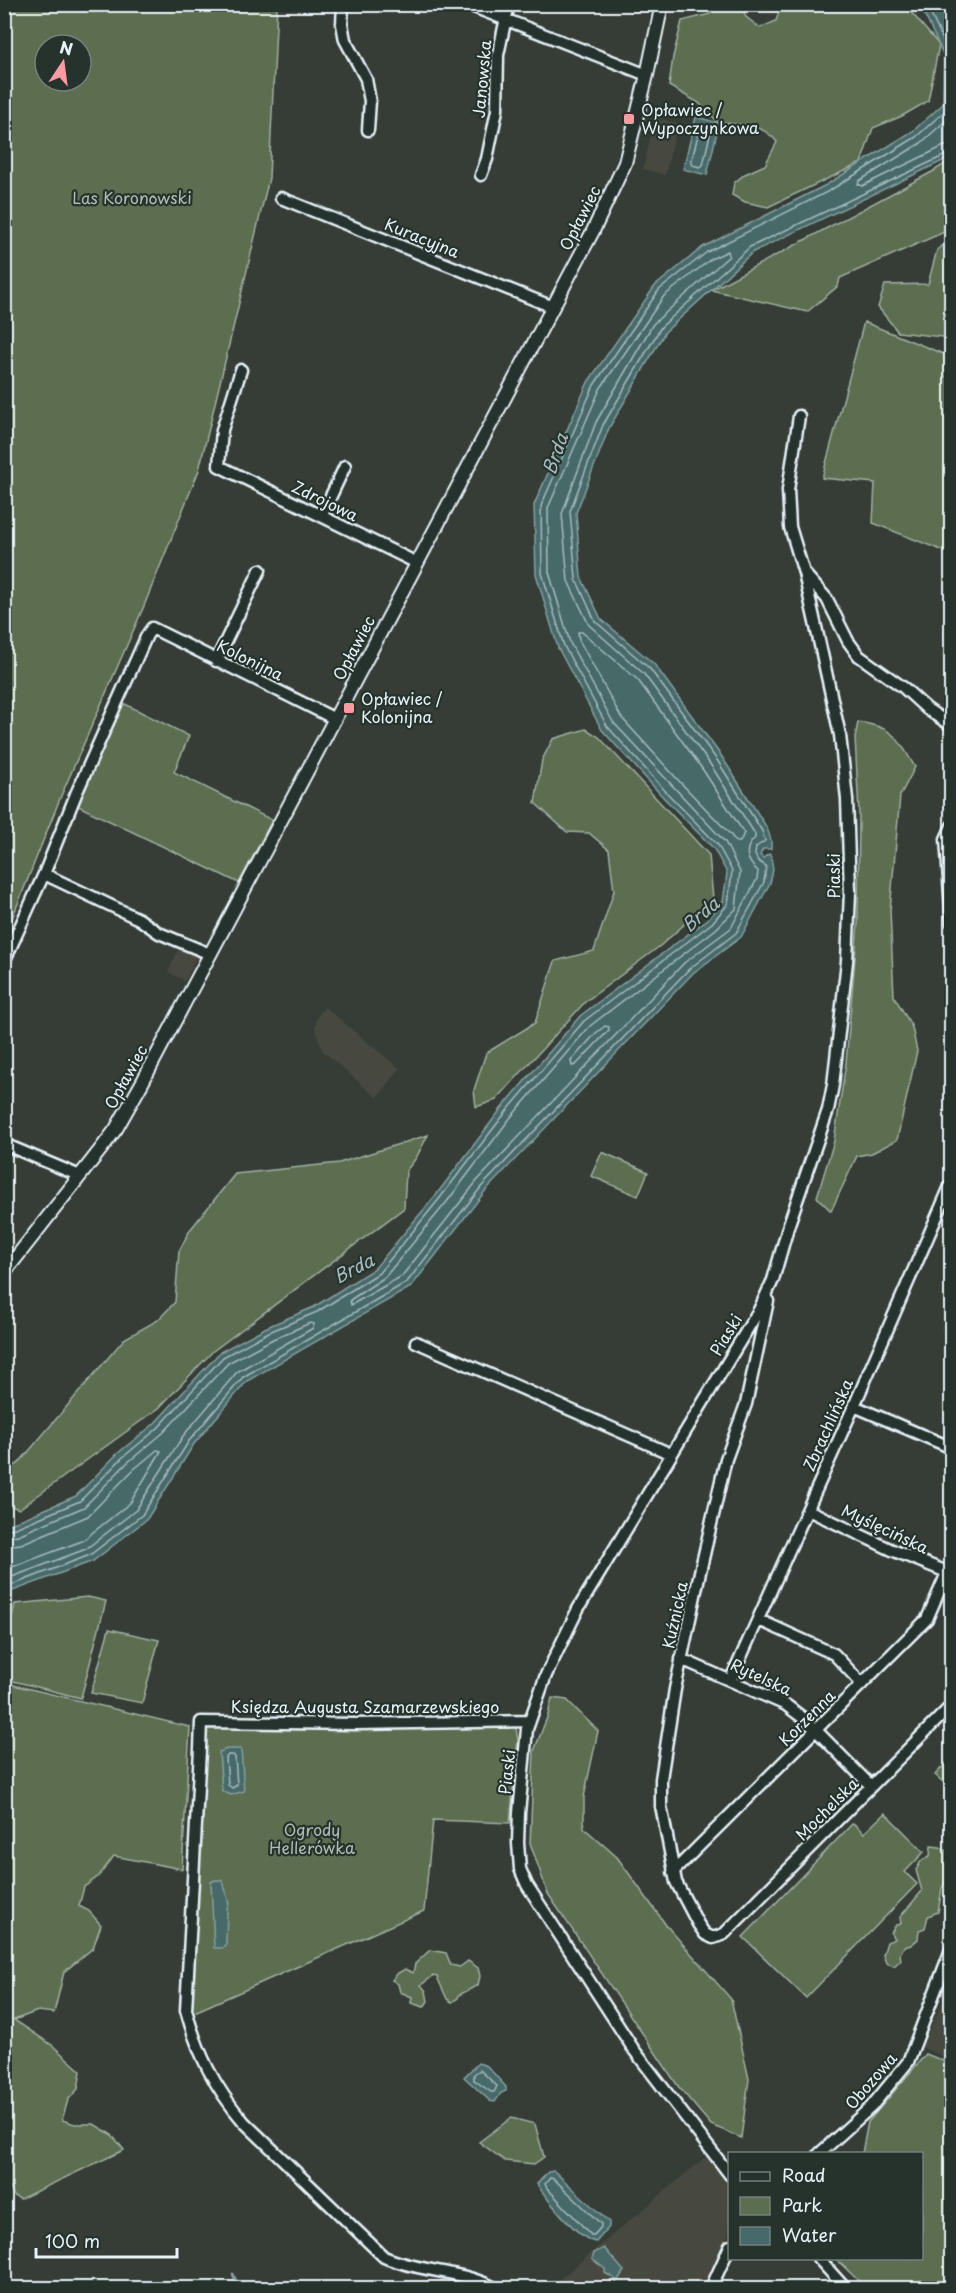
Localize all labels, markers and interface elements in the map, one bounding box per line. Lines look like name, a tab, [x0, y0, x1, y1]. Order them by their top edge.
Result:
north arrow	[33, 33, 93, 93]
text: N	[58, 34, 75, 61]
street label: Janowska	[466, 39, 496, 119]
place label: Opławiec / Wypoczynkowa	[641, 97, 759, 139]
marker: Opławiec / Wypoczynkowa	[622, 112, 636, 126]
street label: Opławiec	[553, 181, 606, 254]
park label: Las Koronowski	[72, 185, 192, 209]
street label: Kuracyjna	[382, 211, 463, 263]
water label: Brda	[535, 429, 574, 478]
street label: Zdrojowa	[288, 474, 363, 526]
street label: Opławiec	[326, 611, 380, 684]
street label: Kolonijna	[213, 633, 288, 686]
place label: Opławiec / Kolonijna	[361, 686, 443, 728]
marker: Opławiec / Kolonijna	[342, 701, 356, 715]
street label: Piaski	[821, 853, 845, 899]
water label: Brda	[675, 889, 725, 938]
street label: Opławiec	[98, 1040, 153, 1113]
water label: Brda	[328, 1246, 379, 1289]
street label: Piaski	[703, 1309, 747, 1360]
street label: Zbrachlińska	[796, 1374, 858, 1475]
street label: Myślęcińska	[838, 1497, 933, 1559]
street label: Kuźnicka	[655, 1579, 693, 1650]
street label: Rytelska	[727, 1651, 796, 1701]
street label: Korzenna	[772, 1683, 840, 1751]
street label: Księdza Augusta Szamarzewskiego	[231, 1694, 499, 1718]
street label: Piaski	[492, 1748, 520, 1796]
street label: Mochelska	[789, 1771, 863, 1845]
park label: Ogrody Hellerówka	[269, 1817, 355, 1859]
street label: Obozowa	[839, 2047, 902, 2114]
legend	[728, 2152, 923, 2260]
text: Road	[782, 2161, 826, 2188]
text: Park	[782, 2191, 822, 2218]
scale bar	[36, 2221, 177, 2259]
text: Water	[782, 2221, 837, 2248]
text: 100 m	[45, 2227, 100, 2254]

